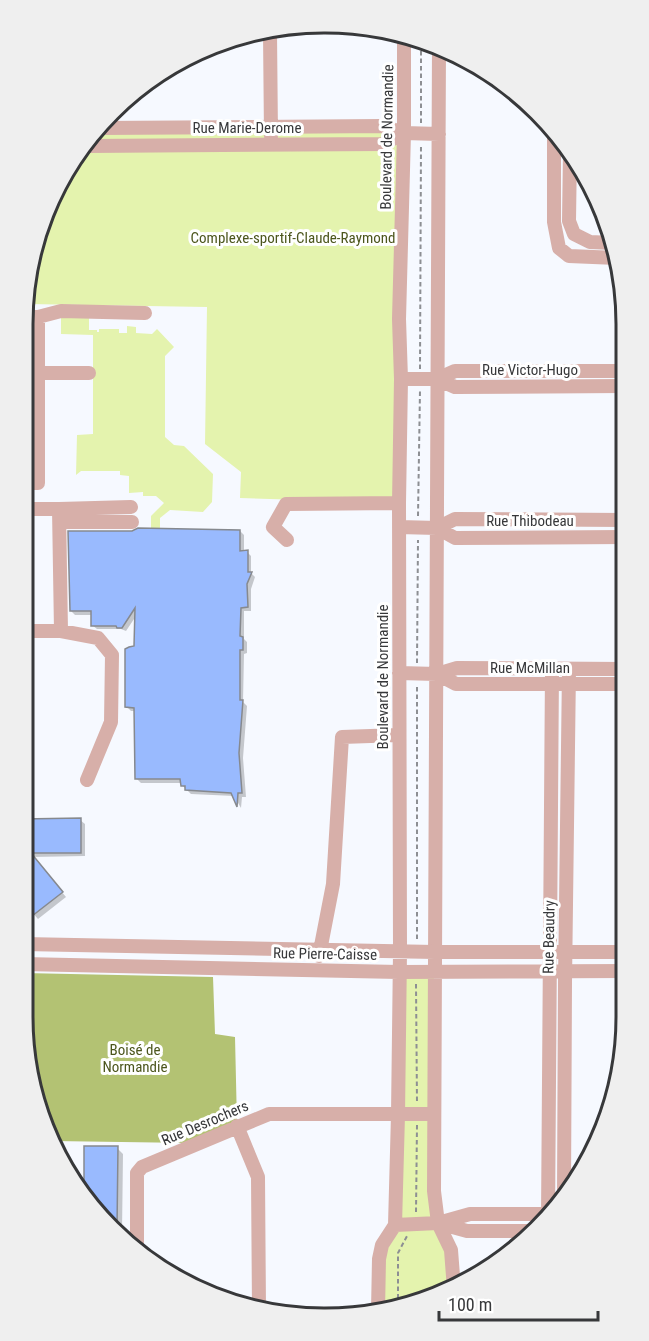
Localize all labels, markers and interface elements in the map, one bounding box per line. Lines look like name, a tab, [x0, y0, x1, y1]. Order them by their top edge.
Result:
street label: Boulevard de Normandie	[377, 64, 397, 210]
street label: Rue Marie-Derome	[193, 119, 301, 137]
park label: Complexe-sportif-Claude-Raymond	[191, 229, 395, 247]
street label: Rue Victor-Hugo	[482, 361, 578, 379]
street label: Rue Thibodeau	[486, 512, 574, 530]
street label: Boulevard de Normandie	[374, 604, 392, 750]
street label: Rue McMillan	[490, 659, 570, 677]
street label: Rue Beaudry	[539, 900, 559, 974]
street label: Rue Pierre-Caisse	[273, 944, 377, 964]
park label: Boisé de Normandie	[102, 1041, 168, 1076]
street label: Rue Desrochers	[159, 1097, 251, 1149]
scale bar	[439, 1284, 598, 1322]
text: 100 m	[448, 1294, 492, 1315]

